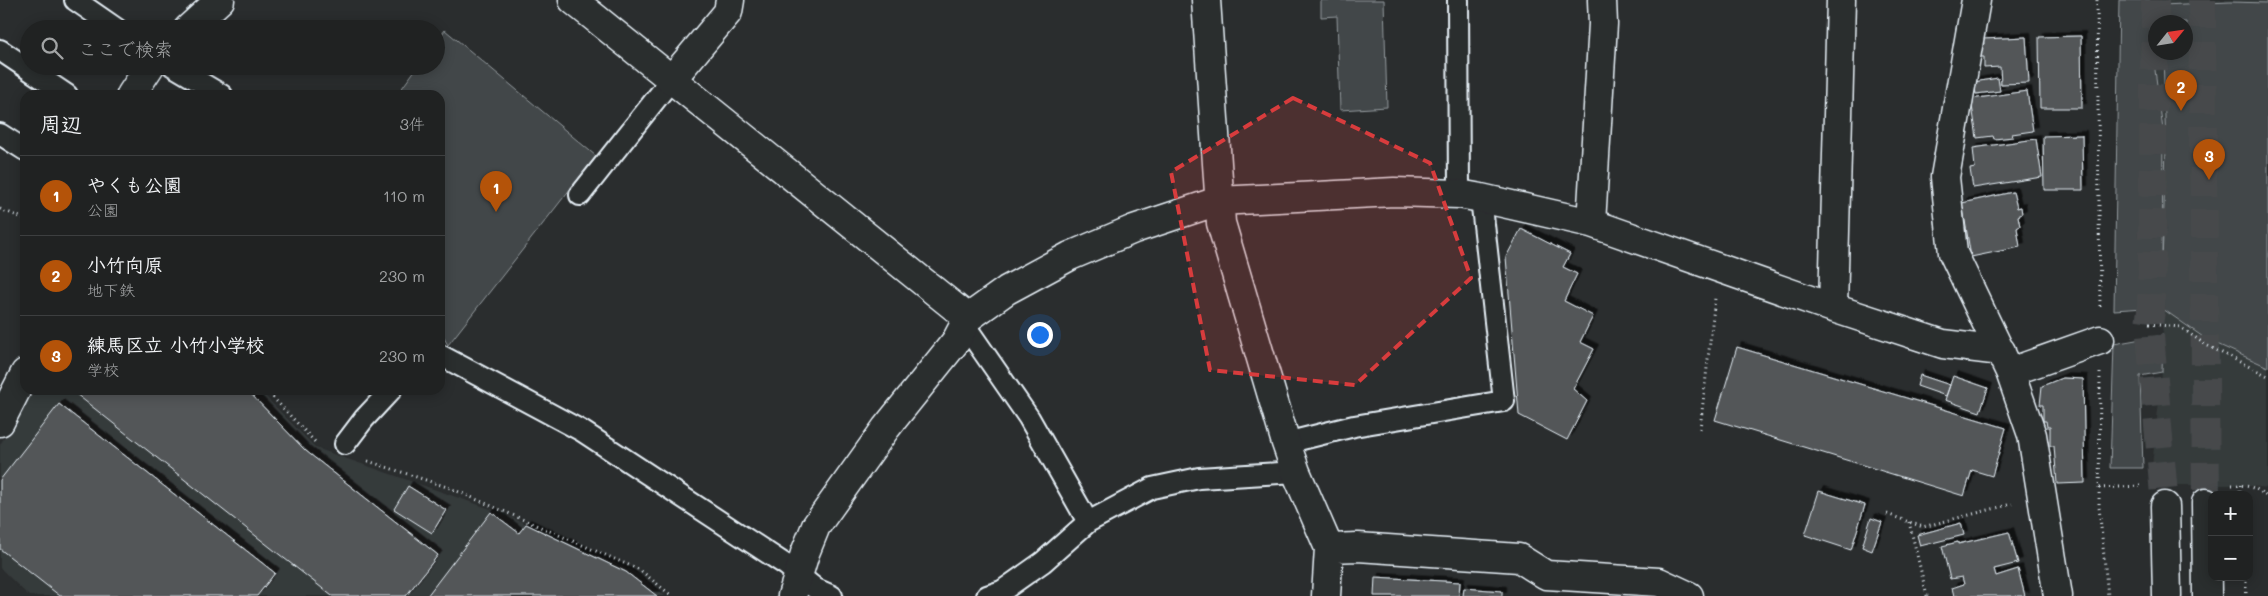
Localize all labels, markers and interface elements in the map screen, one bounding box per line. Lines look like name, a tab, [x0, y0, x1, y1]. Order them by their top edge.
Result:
north arrow	[2148, 15, 2193, 60]
search box	[20, 20, 445, 75]
icon: search	[38, 34, 66, 62]
text: ここで検索	[78, 36, 173, 61]
pin: 2	[2165, 70, 2197, 111]
text: 周辺	[40, 110, 82, 137]
text: 3件	[400, 113, 425, 134]
pin: 3	[2193, 139, 2225, 180]
pin: 1	[480, 171, 512, 212]
text: やくも公園	[87, 172, 182, 197]
text: 1	[52, 185, 60, 206]
text: 110 m	[383, 185, 425, 206]
text: 公園	[87, 199, 119, 220]
text: 小竹向原	[87, 252, 163, 277]
text: 2	[52, 265, 60, 286]
text: 230 m	[379, 265, 425, 286]
text: 地下鉄	[87, 279, 135, 300]
your location	[1027, 322, 1053, 348]
text: 練馬区立 小竹小学校	[87, 332, 265, 357]
text: 3	[51, 345, 61, 366]
text: 230 m	[379, 345, 425, 366]
text: 学校	[87, 359, 119, 380]
map controls	[2208, 491, 2253, 581]
button: +	[2208, 491, 2253, 536]
button: −	[2208, 536, 2253, 581]

